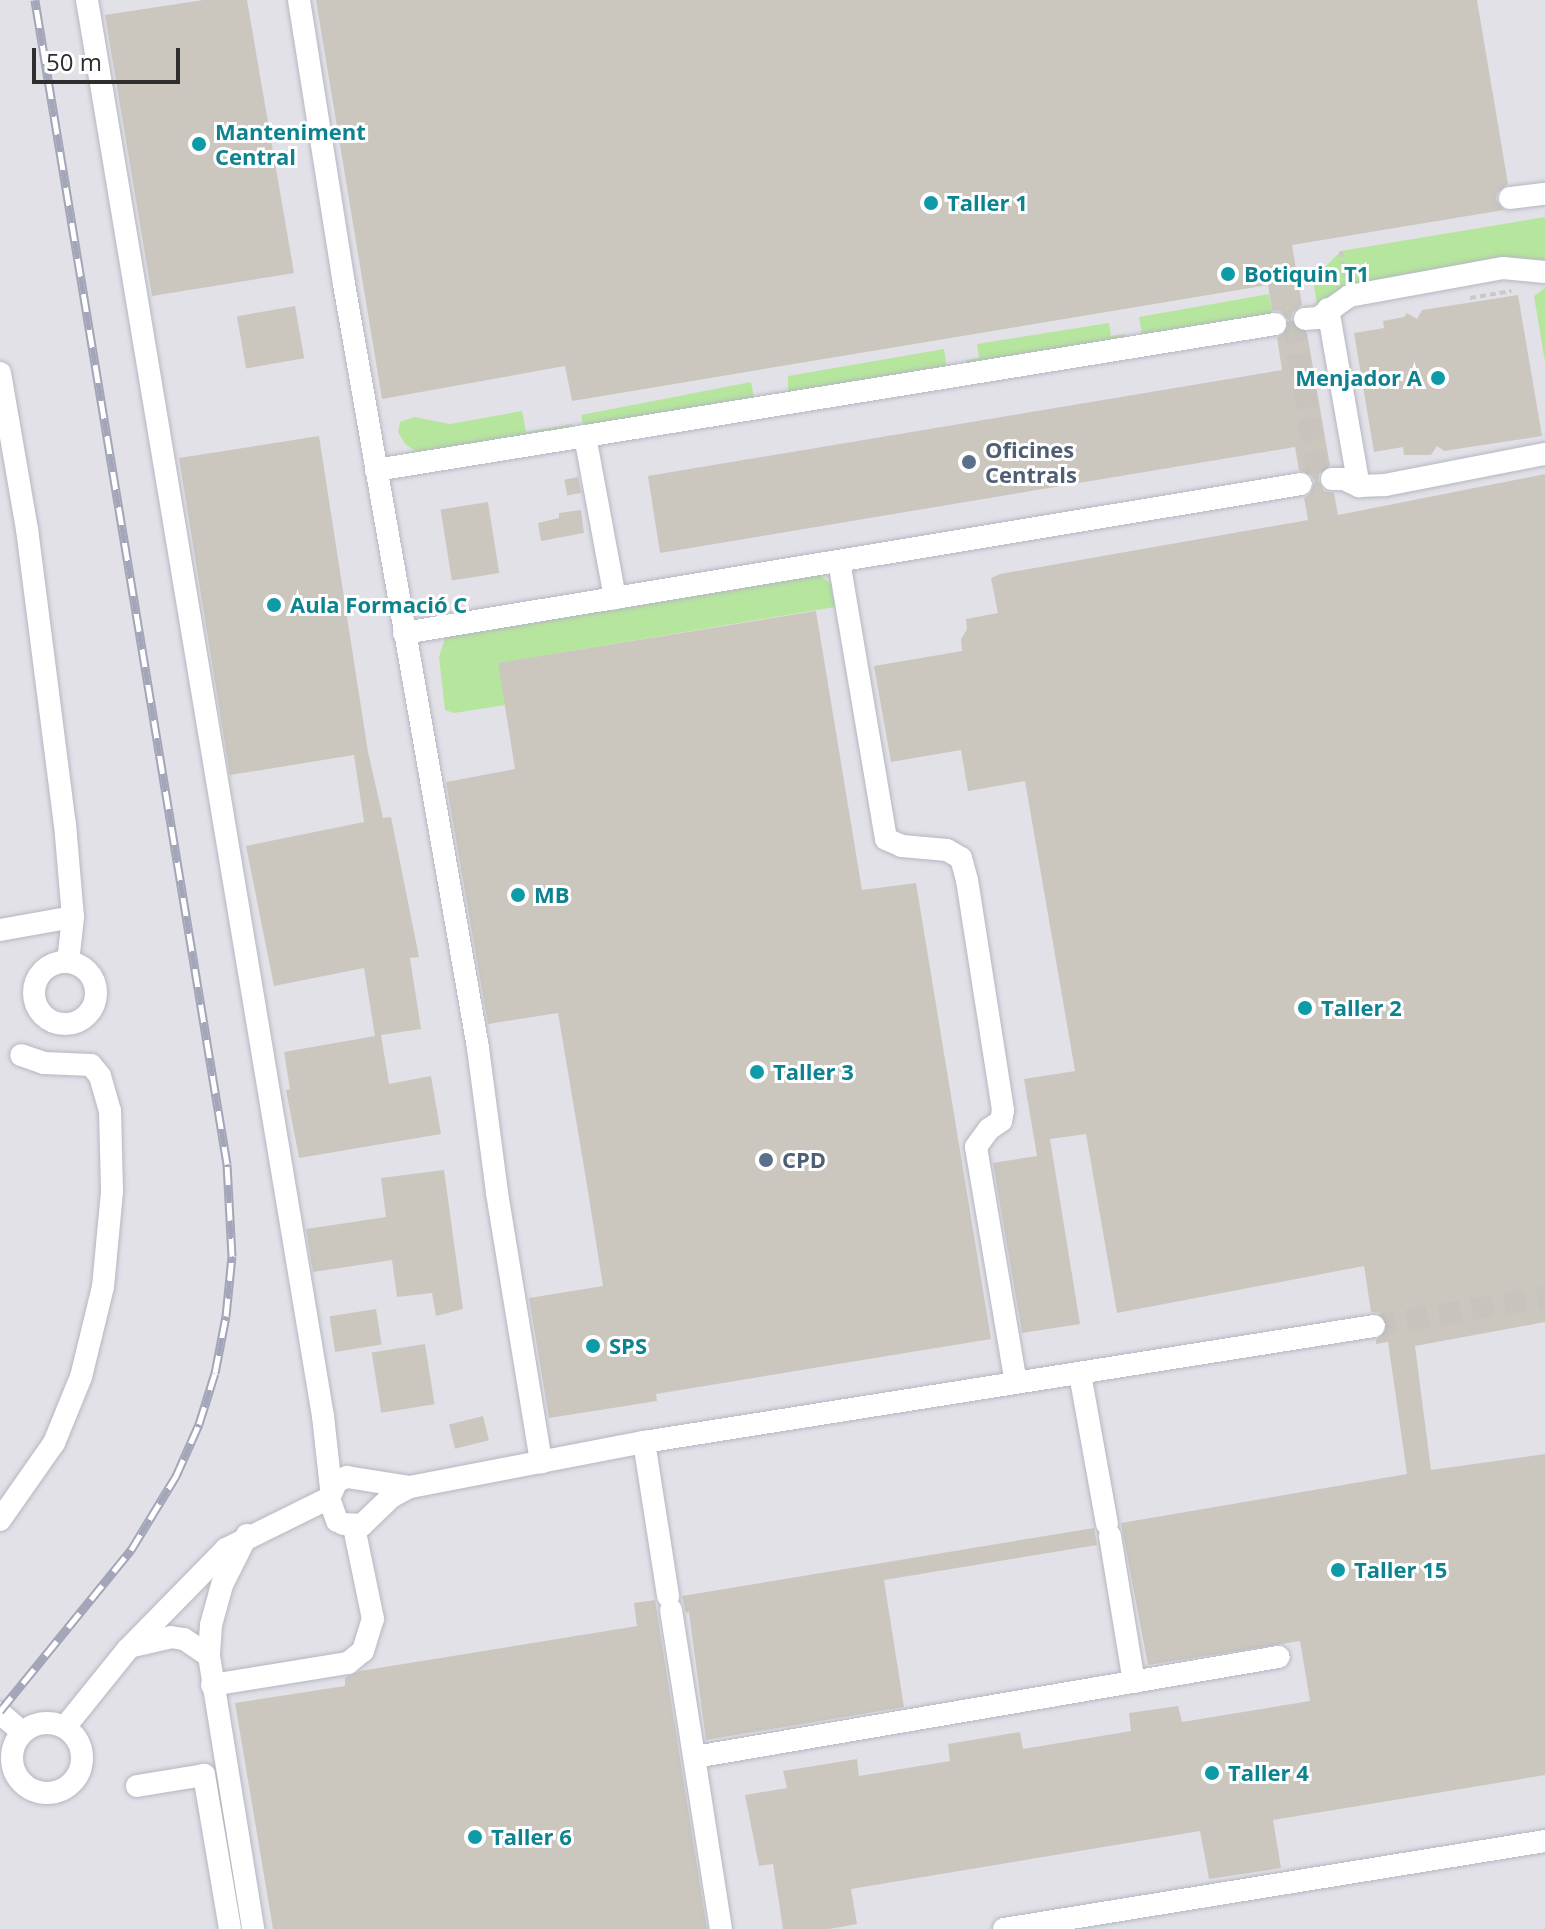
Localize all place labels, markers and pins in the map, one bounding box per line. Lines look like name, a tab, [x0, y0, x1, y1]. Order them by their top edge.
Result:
place label: Manteniment Central	[215, 118, 366, 170]
marker: Manteniment Central	[190, 135, 208, 153]
place label: Taller 1	[947, 190, 1028, 216]
marker: Taller 1	[922, 194, 940, 212]
place label: Botiquin T1	[1244, 261, 1369, 287]
marker: Botiquin T1	[1219, 265, 1237, 283]
place label: Menjador A	[1295, 365, 1422, 391]
marker: Menjador A	[1429, 369, 1447, 387]
place label: Oficines Centrals	[985, 436, 1077, 488]
marker: Oficines Centrals	[960, 453, 978, 471]
place label: Aula Formació C	[290, 592, 467, 618]
marker: Aula Formació C	[265, 596, 283, 614]
place label: MB	[534, 882, 570, 908]
marker: MB	[509, 886, 527, 904]
place label: Taller 2	[1321, 995, 1402, 1021]
marker: Taller 2	[1296, 999, 1314, 1017]
place label: Taller 3	[773, 1059, 854, 1085]
marker: Taller 3	[748, 1063, 766, 1081]
place label: CPD	[782, 1147, 826, 1173]
marker: CPD	[757, 1151, 775, 1169]
place label: SPS	[609, 1333, 647, 1359]
marker: SPS	[584, 1337, 602, 1355]
place label: Taller 15	[1354, 1557, 1447, 1583]
marker: Taller 15	[1329, 1561, 1347, 1579]
place label: Taller 4	[1228, 1760, 1309, 1786]
marker: Taller 4	[1203, 1764, 1221, 1782]
place label: Taller 6	[491, 1824, 572, 1850]
marker: Taller 6	[466, 1828, 484, 1846]

